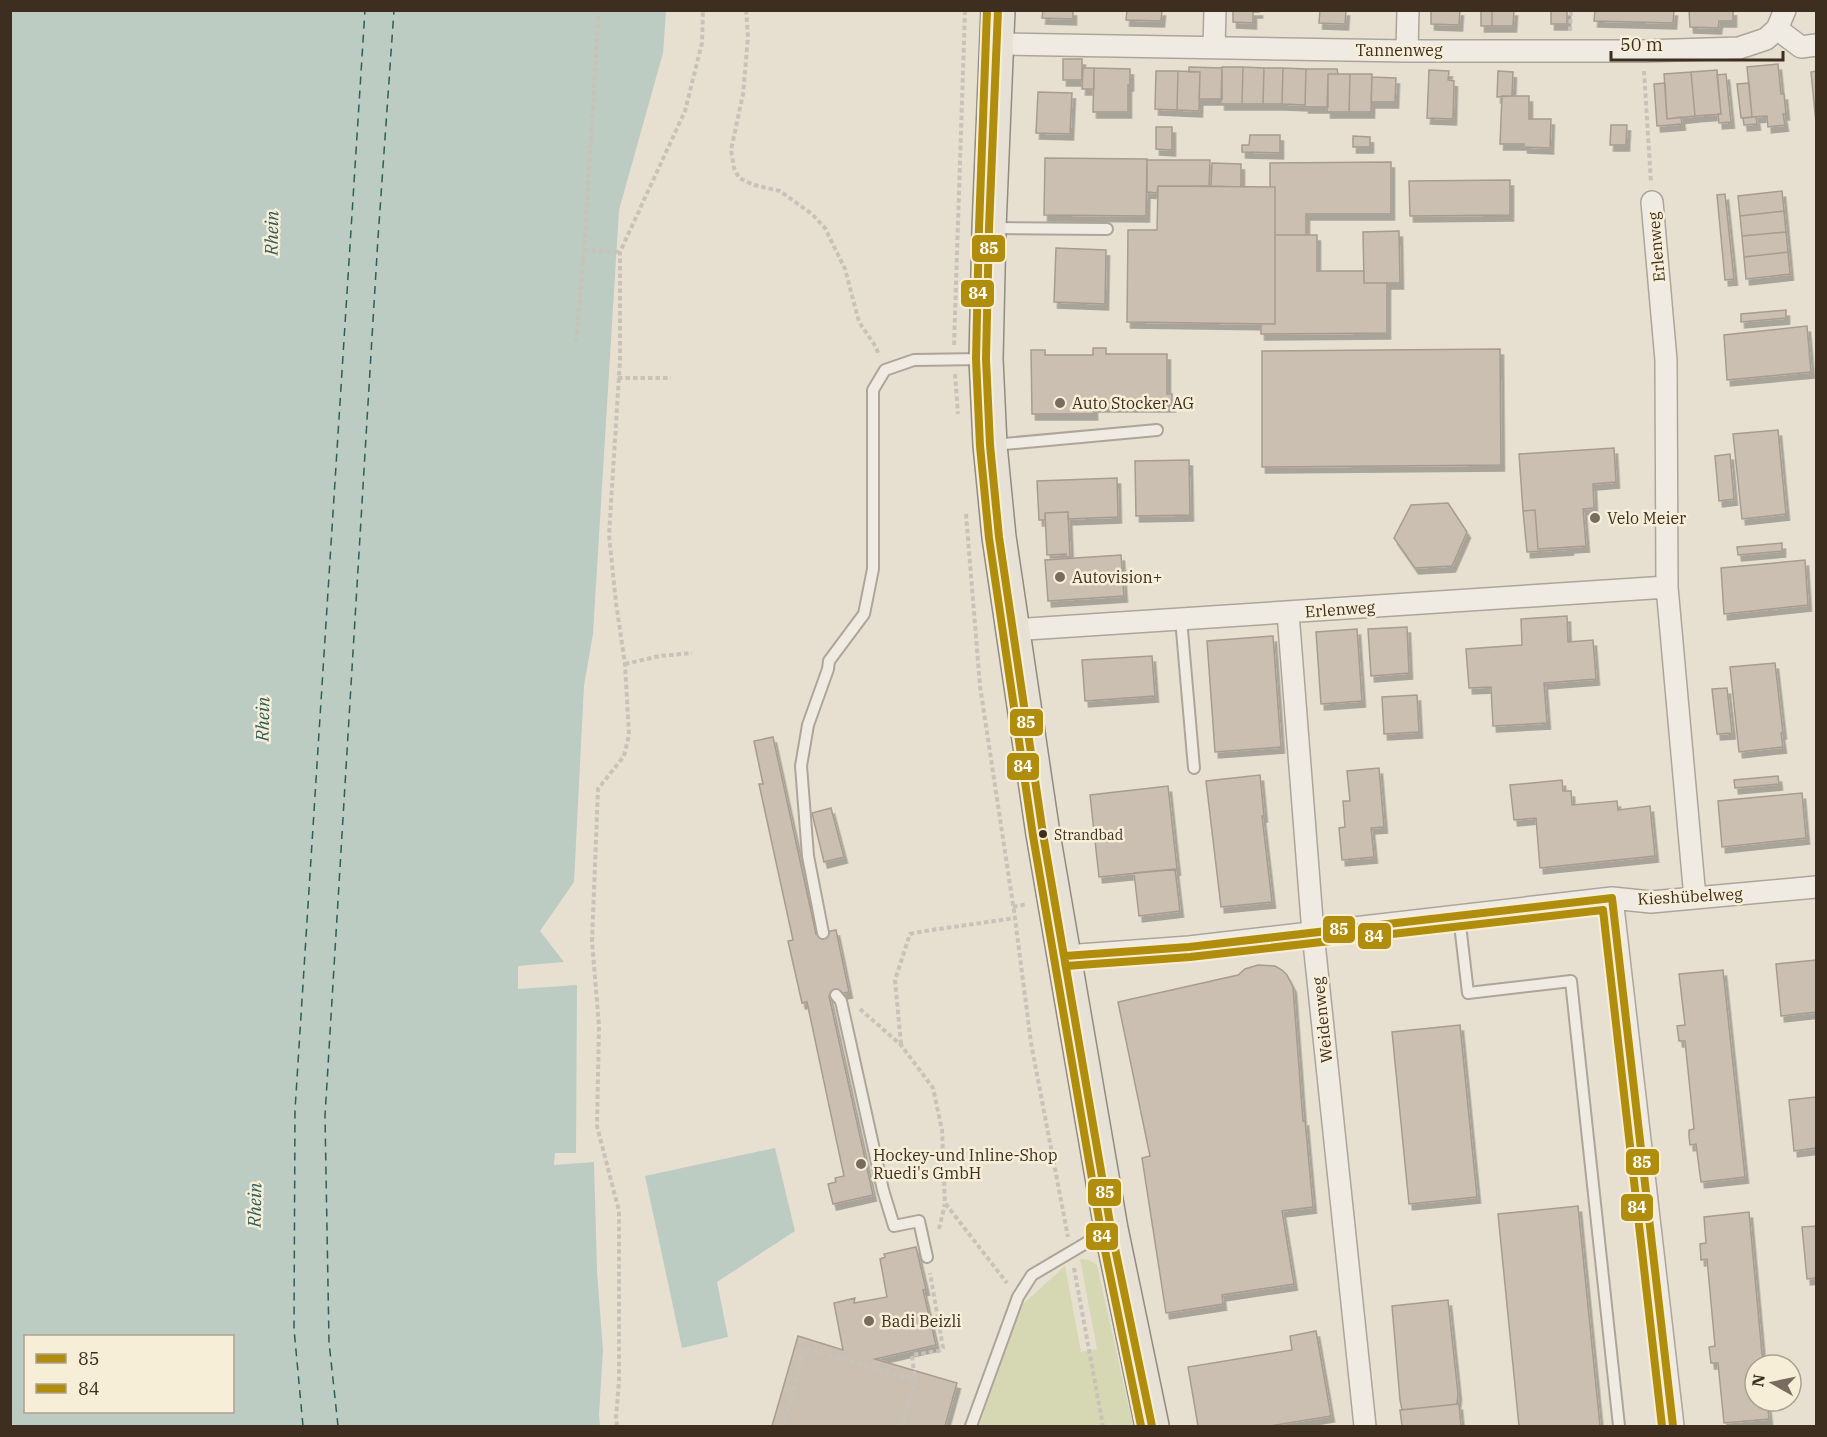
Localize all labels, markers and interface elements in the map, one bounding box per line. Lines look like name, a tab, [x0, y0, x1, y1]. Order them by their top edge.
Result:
scale bar	[1611, 24, 1784, 62]
text: 50 m	[1620, 33, 1663, 56]
street label: Tannenweg	[1355, 40, 1443, 60]
water label: Rhein	[260, 210, 283, 257]
street label: Erlenweg	[1643, 211, 1669, 283]
line badge: 85	[971, 234, 1006, 263]
text: 85	[979, 238, 999, 258]
line badge: 84	[960, 279, 995, 308]
text: 84	[968, 283, 988, 303]
place label: Auto Stocker AG	[1072, 393, 1194, 413]
marker: Auto Stocker AG	[1053, 396, 1067, 410]
place label: Velo Meier	[1607, 508, 1686, 528]
marker: Velo Meier	[1588, 511, 1602, 525]
place label: Autovision+	[1072, 567, 1162, 587]
marker: Autovision+	[1053, 570, 1067, 584]
street label: Erlenweg	[1304, 597, 1376, 621]
water label: Rhein	[251, 696, 274, 743]
line badge: 85	[1009, 708, 1044, 737]
text: 85	[1016, 712, 1036, 732]
line badge: 84	[1006, 752, 1040, 781]
text: 84	[1013, 756, 1033, 776]
place label: Strandbad	[1054, 826, 1124, 844]
marker: Strandbad	[1037, 828, 1049, 840]
street label: Kieshübelweg	[1637, 883, 1743, 909]
line badge: 85	[1322, 915, 1356, 944]
text: 85	[1329, 919, 1349, 939]
line badge: 84	[1357, 922, 1392, 950]
text: 84	[1364, 926, 1384, 946]
street label: Weidenweg	[1308, 976, 1336, 1064]
place label: Hockey-und Inline-Shop Ruedi's GmbH	[873, 1145, 1058, 1183]
line badge: 85	[1625, 1148, 1660, 1176]
text: 85	[1632, 1152, 1652, 1172]
marker: Hockey-und Inline-Shop Ruedi's GmbH	[854, 1157, 868, 1171]
line badge: 85	[1087, 1178, 1122, 1207]
water label: Rhein	[243, 1182, 266, 1229]
text: 85	[1095, 1182, 1115, 1202]
line badge: 84	[1620, 1193, 1654, 1222]
text: 84	[1627, 1197, 1647, 1217]
line badge: 84	[1085, 1222, 1119, 1251]
text: 84	[1092, 1226, 1112, 1246]
place label: Badi Beizli	[881, 1311, 961, 1331]
marker: Badi Beizli	[862, 1314, 876, 1328]
legend	[24, 1335, 234, 1413]
text: 85	[78, 1347, 100, 1370]
north arrow	[1743, 1353, 1803, 1413]
text: N	[1747, 1373, 1769, 1388]
text: 84	[78, 1377, 100, 1400]

